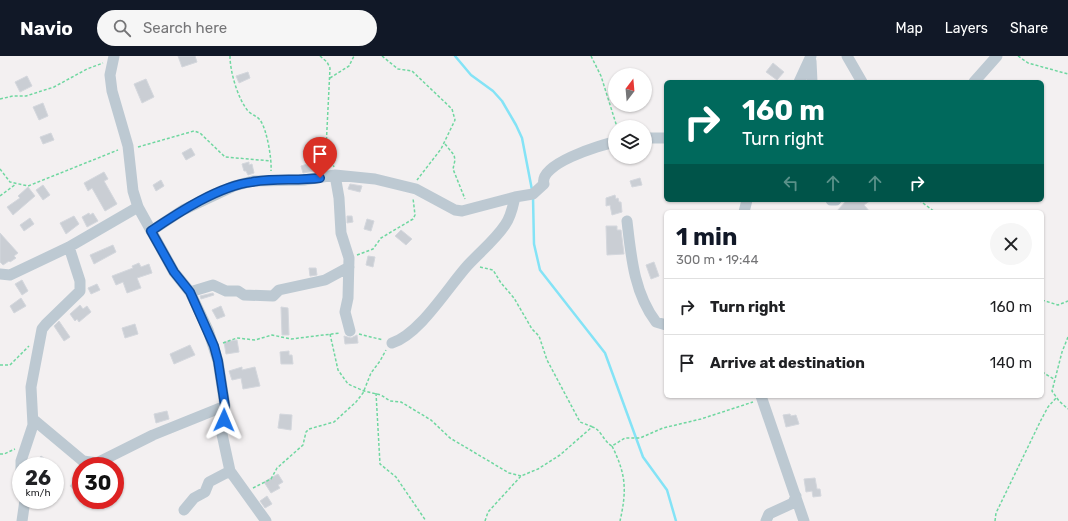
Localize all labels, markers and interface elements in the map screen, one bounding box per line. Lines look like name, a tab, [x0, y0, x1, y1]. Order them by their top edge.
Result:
search box	[97, 10, 377, 46]
text: Navio	[20, 17, 73, 40]
icon: search	[111, 17, 133, 39]
text: Search here	[143, 19, 227, 37]
text: Map	[896, 20, 923, 37]
text: Layers	[945, 20, 988, 37]
text: Share	[1010, 20, 1048, 37]
north arrow	[608, 68, 652, 112]
map controls	[608, 68, 652, 164]
text: 160 m	[742, 94, 825, 127]
icon: right	[676, 96, 728, 148]
button: layers	[608, 120, 652, 164]
text: Turn right	[742, 128, 824, 150]
pin	[303, 137, 337, 178]
icon: arrive	[309, 143, 331, 165]
icon: left	[780, 172, 802, 194]
icon: ahead	[822, 172, 844, 194]
icon: ahead	[864, 172, 886, 194]
icon: right	[906, 172, 928, 194]
text: 1 min	[676, 223, 737, 251]
button: close	[990, 223, 1032, 265]
text: 300 m · 19:44	[676, 252, 758, 267]
icon: right	[676, 296, 698, 318]
text: Turn right	[710, 298, 785, 316]
text: 160 m	[990, 298, 1032, 316]
icon: arrive	[676, 352, 698, 374]
text: Arrive at destination	[710, 354, 865, 372]
text: 140 m	[990, 354, 1032, 372]
position arrow	[203, 399, 245, 441]
speed limit sign: 30	[72, 457, 124, 509]
text: 26	[25, 466, 51, 490]
text: km/h	[26, 487, 50, 499]

